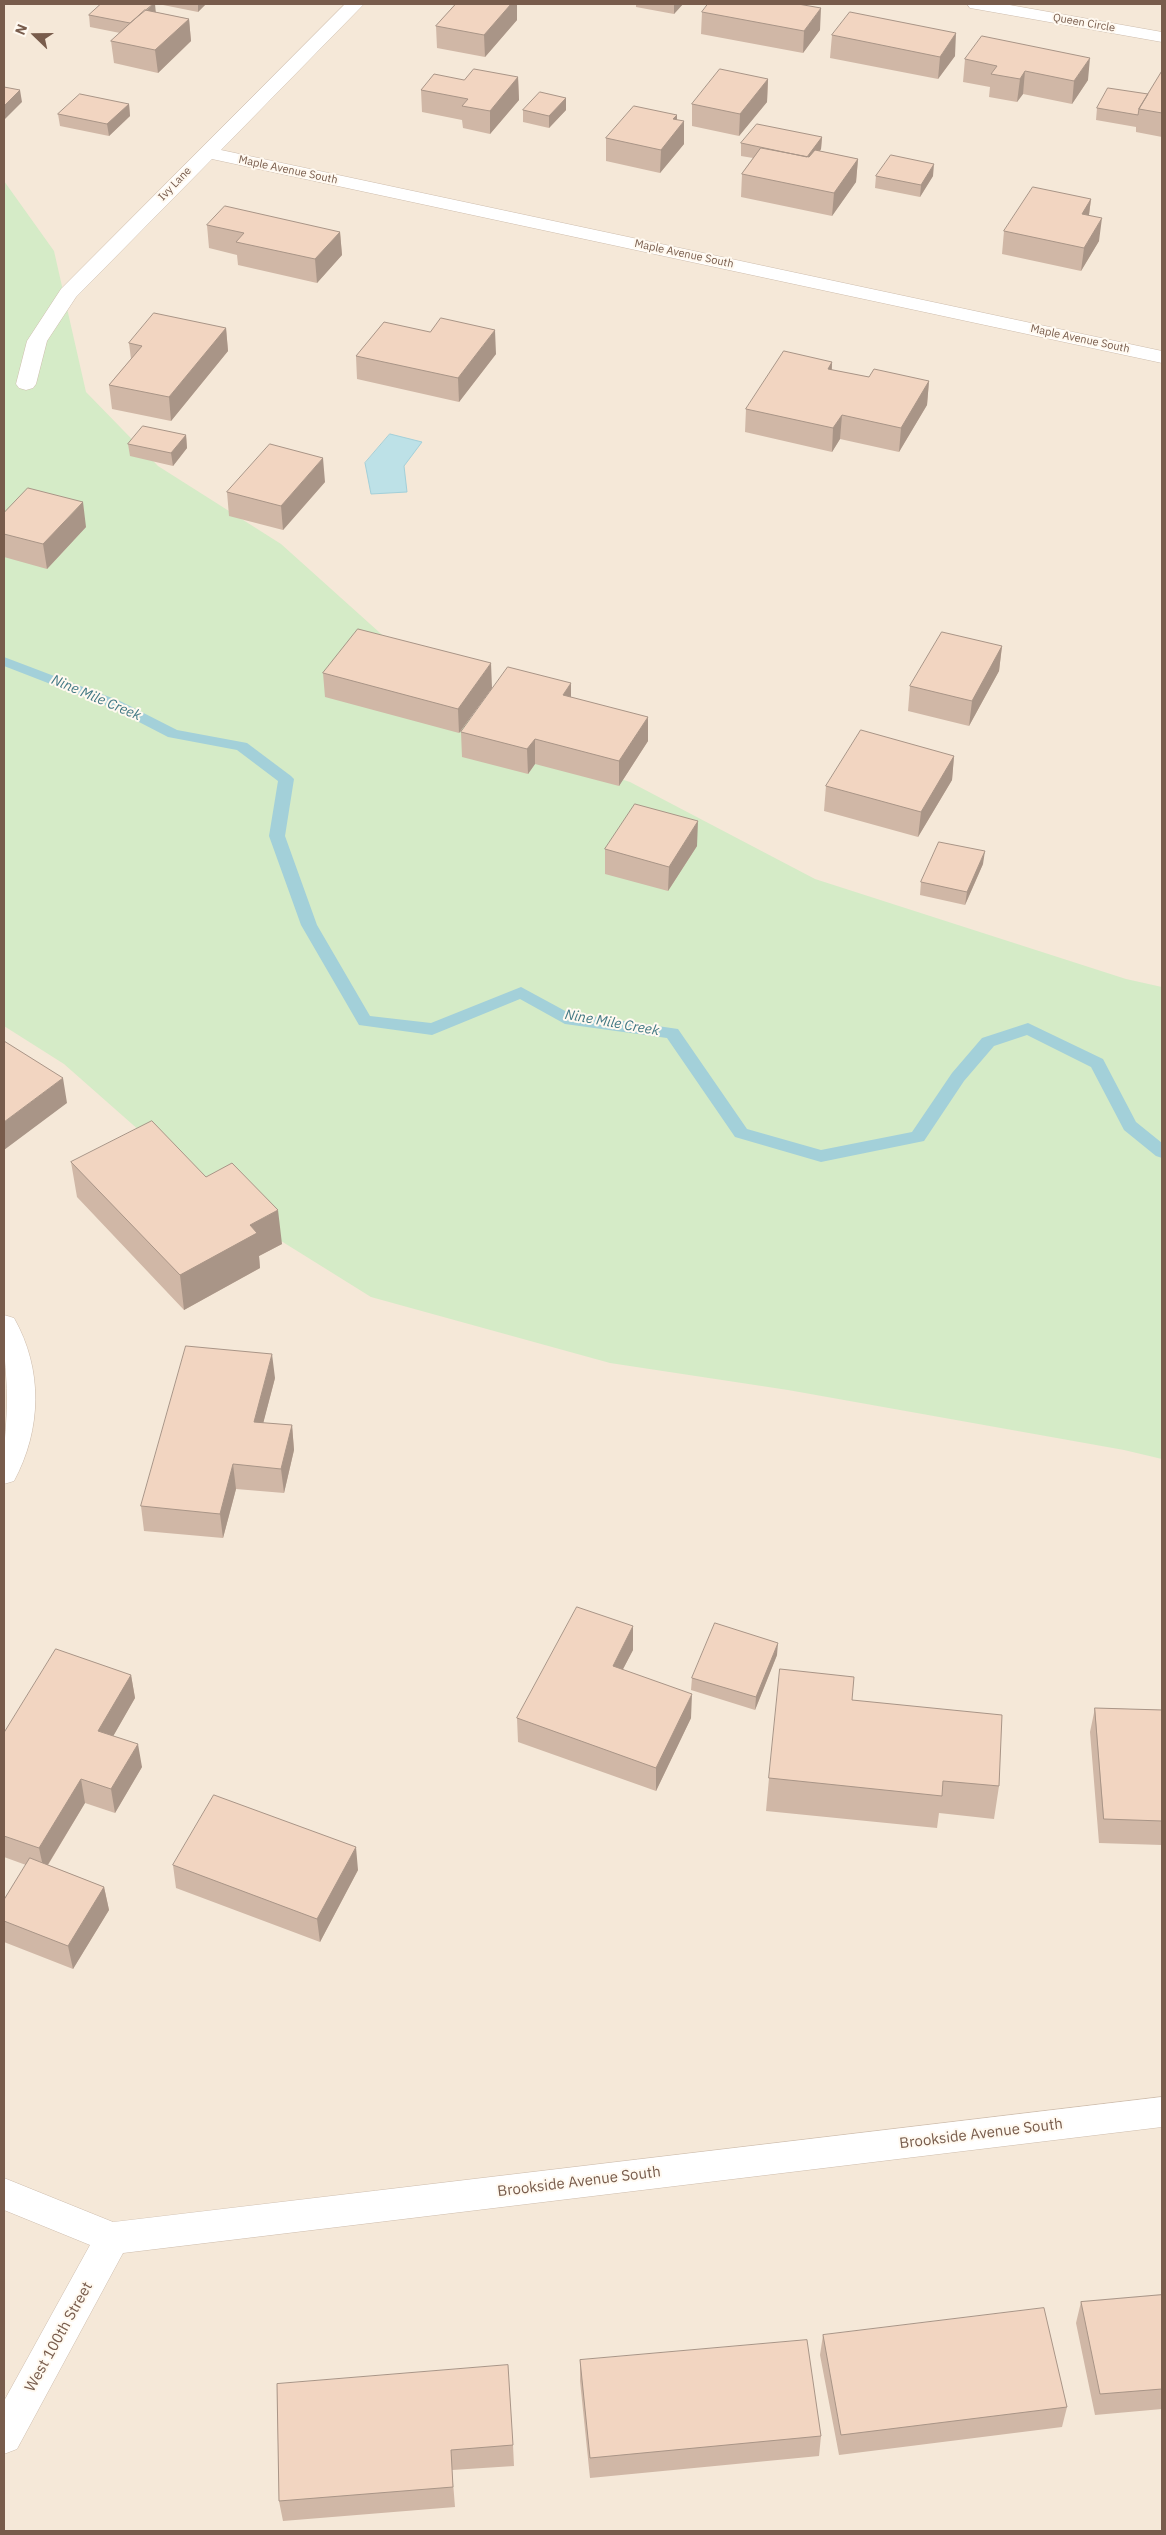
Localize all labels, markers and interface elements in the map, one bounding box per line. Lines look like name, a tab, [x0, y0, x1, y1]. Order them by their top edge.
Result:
north arrow	[10, 10, 60, 60]
street label: Queen Circle	[1052, 11, 1116, 35]
text: N	[11, 21, 31, 37]
street label: Maple Avenue South	[237, 153, 339, 187]
street label: Ivy Lane	[156, 164, 194, 204]
street label: Maple Avenue South	[633, 237, 735, 271]
street label: Maple Avenue South	[1029, 322, 1131, 356]
water label: Nine Mile Creek	[49, 672, 143, 724]
water label: Nine Mile Creek	[564, 1006, 660, 1040]
street label: Brookside Avenue South	[898, 2115, 1064, 2153]
street label: Brookside Avenue South	[496, 2163, 662, 2201]
street label: West 100th Street	[21, 2279, 97, 2395]

